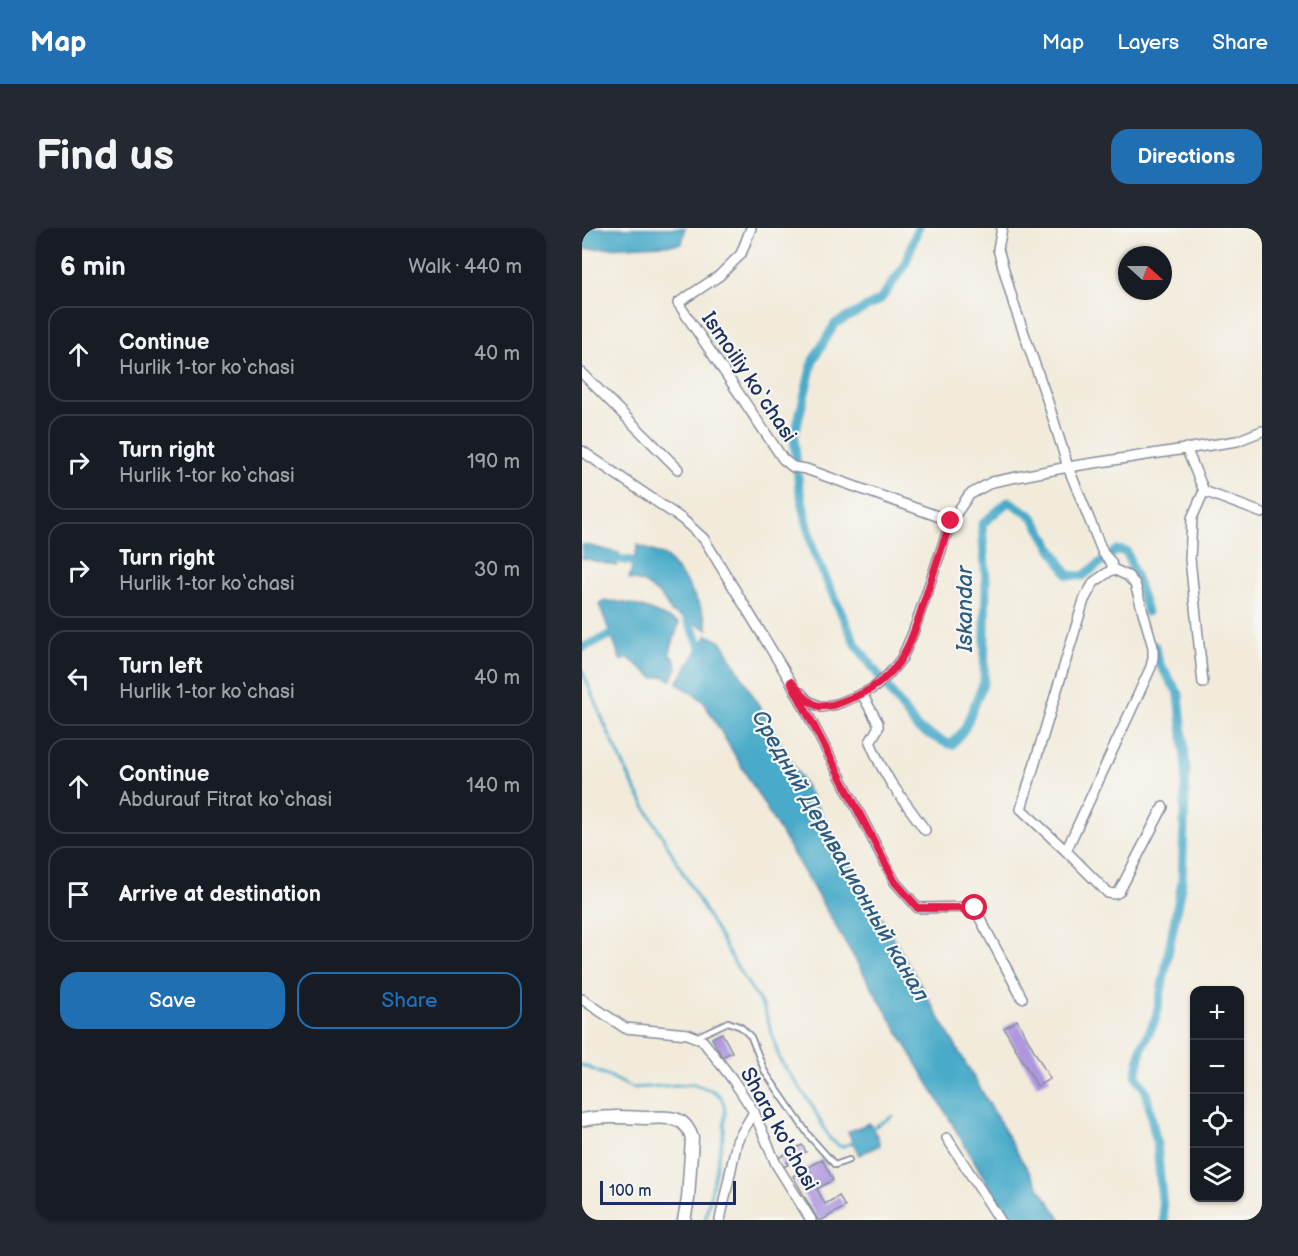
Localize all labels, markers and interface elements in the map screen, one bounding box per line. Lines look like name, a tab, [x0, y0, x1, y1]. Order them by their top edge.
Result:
text: Map	[30, 26, 86, 59]
text: Map	[1042, 30, 1084, 55]
text: Layers	[1117, 30, 1179, 55]
text: Share	[1212, 30, 1268, 55]
button: Directions	[1111, 129, 1262, 184]
text: Find us	[36, 131, 174, 182]
north arrow	[1118, 246, 1172, 300]
text: 6 min	[60, 252, 126, 283]
text: Walk · 440 m	[408, 255, 522, 279]
street label: Ismoiliy ko‘chasi	[696, 307, 802, 447]
text: Continue	[119, 329, 209, 356]
icon: ahead	[62, 338, 95, 371]
text: 40 m	[474, 342, 520, 366]
text: Hurlik 1-tor ko‘chasi	[119, 356, 295, 380]
text: Turn right	[119, 437, 215, 464]
icon: right	[62, 446, 95, 479]
text: 190 m	[467, 450, 520, 474]
text: Hurlik 1-tor ko‘chasi	[119, 464, 295, 488]
route end	[937, 507, 963, 533]
text: Turn right	[119, 545, 215, 572]
icon: right	[62, 554, 95, 587]
text: 30 m	[474, 558, 520, 582]
water label: Iskandar	[952, 564, 979, 653]
text: Hurlik 1-tor ko‘chasi	[119, 572, 295, 596]
text: Turn left	[119, 653, 203, 680]
icon: left	[62, 662, 95, 695]
text: 40 m	[474, 666, 520, 690]
text: Hurlik 1-tor ko‘chasi	[119, 680, 295, 704]
water label: Средний Деривационный канал	[745, 706, 935, 1007]
text: Continue	[119, 761, 209, 788]
icon: ahead	[62, 770, 95, 803]
text: 140 m	[466, 774, 520, 798]
text: Abdurauf Fitrat ko‘chasi	[119, 788, 332, 812]
icon: arrive	[62, 878, 95, 911]
text: Arrive at destination	[119, 881, 321, 908]
route start	[961, 894, 987, 920]
button: Save	[60, 972, 285, 1029]
button: Share	[297, 972, 522, 1029]
map controls	[1190, 986, 1244, 1202]
button: +	[1190, 986, 1244, 1040]
button: −	[1190, 1040, 1244, 1094]
street label: Sharq ko'chasi	[735, 1063, 823, 1195]
button: locate	[1190, 1094, 1244, 1148]
button: layers	[1190, 1148, 1244, 1202]
scale bar	[600, 1178, 736, 1206]
text: 100 m	[609, 1182, 652, 1201]

